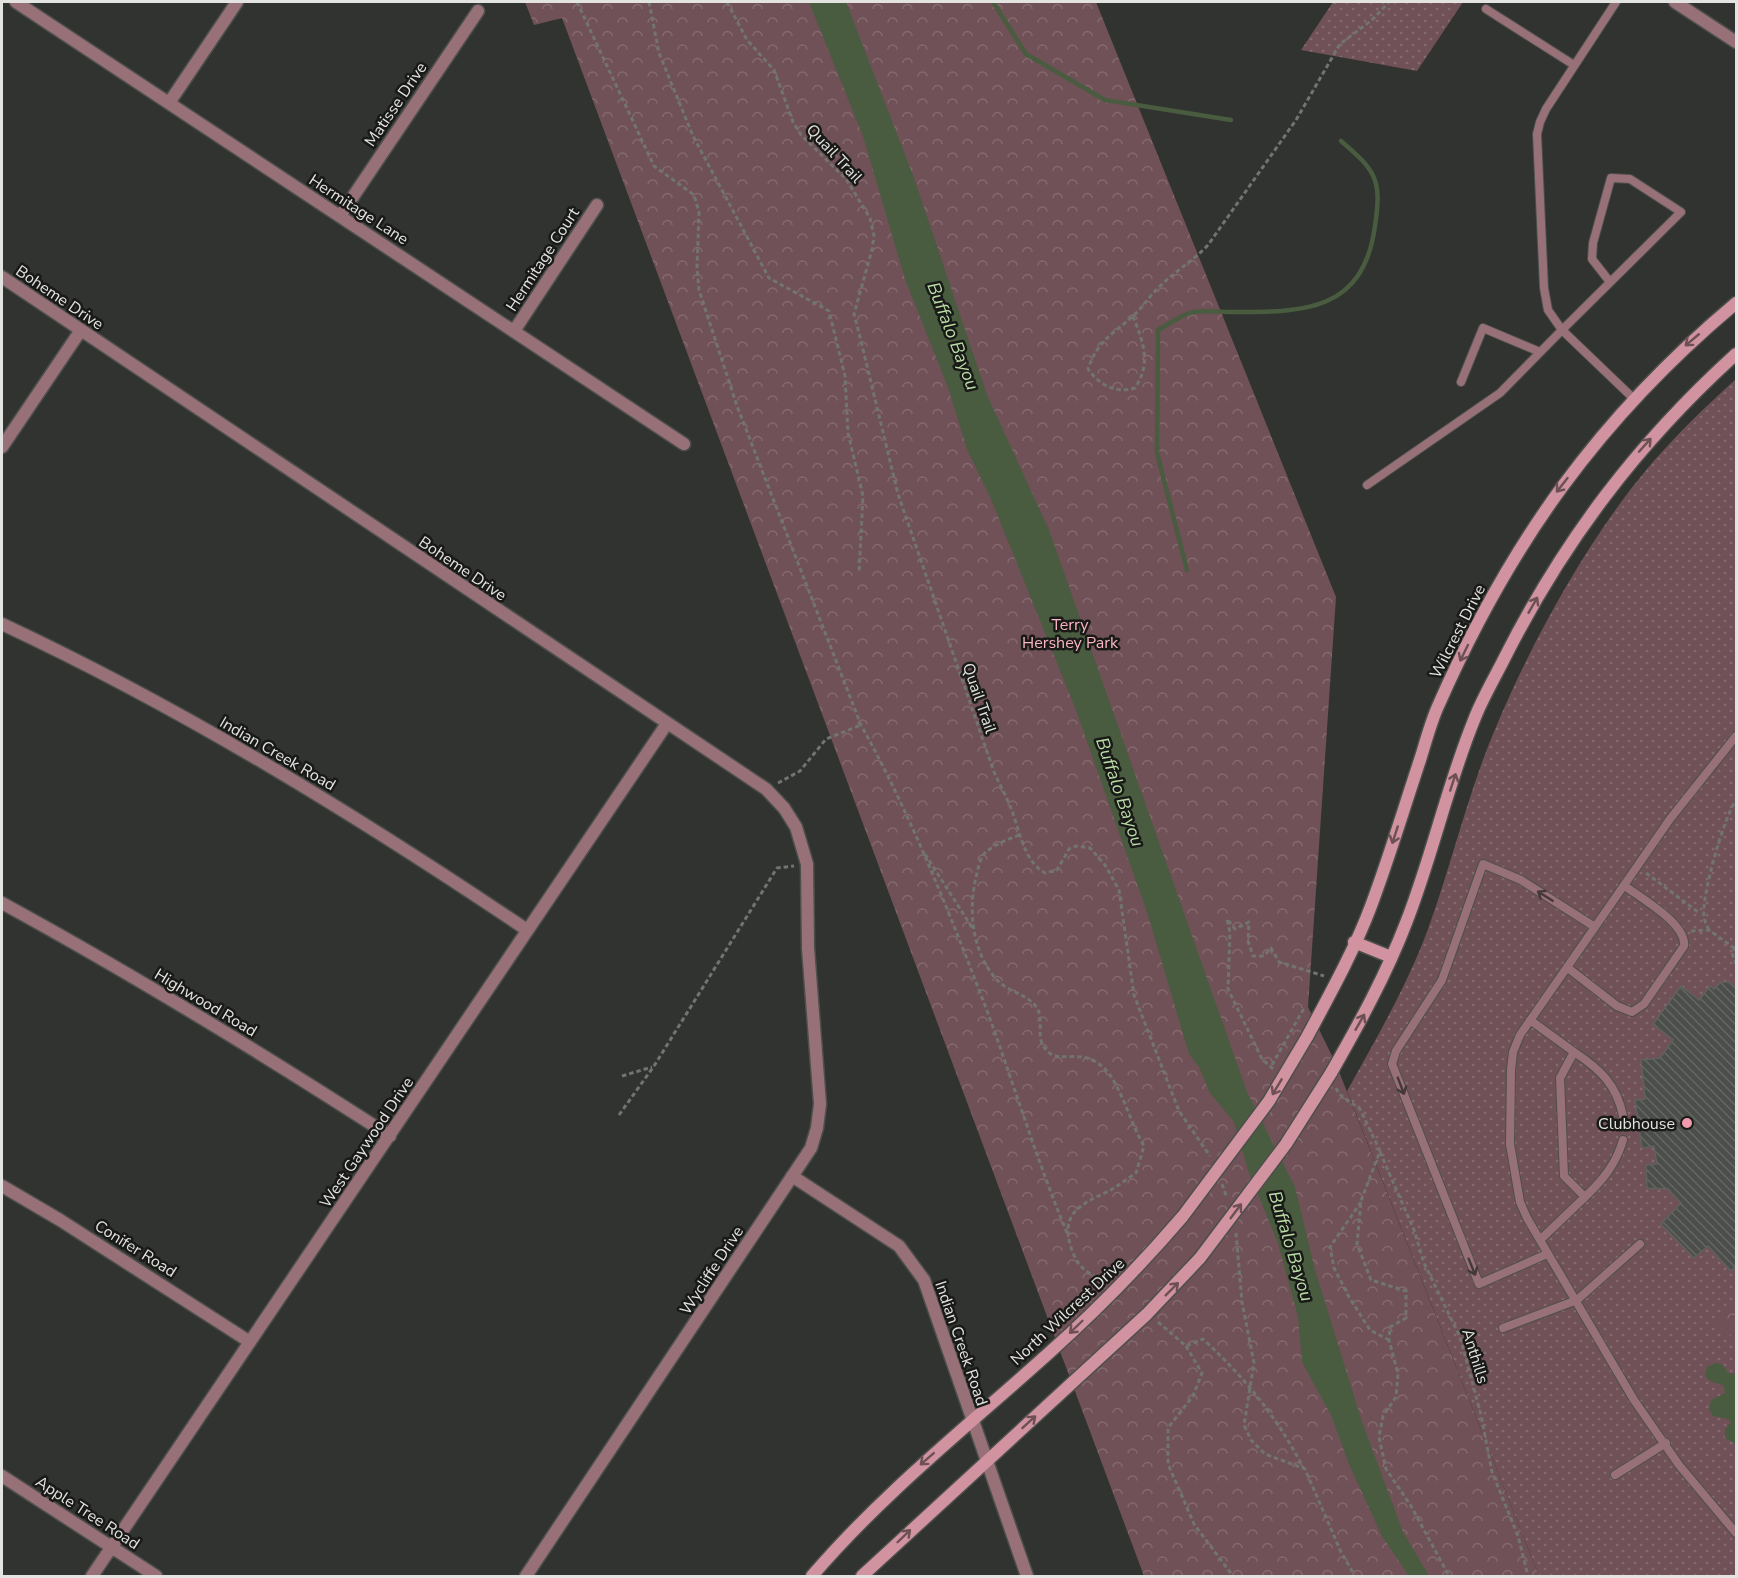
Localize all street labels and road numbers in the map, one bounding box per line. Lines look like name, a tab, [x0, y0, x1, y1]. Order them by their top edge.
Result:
street label: Matisse Drive	[359, 58, 432, 151]
street label: Quail Trail	[801, 119, 867, 188]
street label: Hermitage Lane	[304, 169, 413, 250]
street label: Hermitage Court	[501, 203, 585, 316]
street label: Boheme Drive	[11, 260, 108, 335]
street label: Boheme Drive	[414, 531, 511, 606]
street label: Wilcrest Drive	[1425, 581, 1491, 682]
street label: Quail Trail	[957, 660, 1001, 737]
street label: Indian Creek Road	[215, 712, 340, 796]
street label: Highwood Road	[150, 964, 261, 1042]
street label: West Gaywood Drive	[315, 1073, 419, 1212]
street label: Conifer Road	[90, 1215, 181, 1283]
street label: Wycliffe Drive	[675, 1222, 749, 1319]
street label: North Wilcrest Drive	[1006, 1253, 1129, 1370]
street label: Indian Creek Road	[929, 1278, 993, 1409]
street label: Anthills	[1456, 1326, 1494, 1386]
street label: Apple Tree Road	[31, 1471, 144, 1555]

